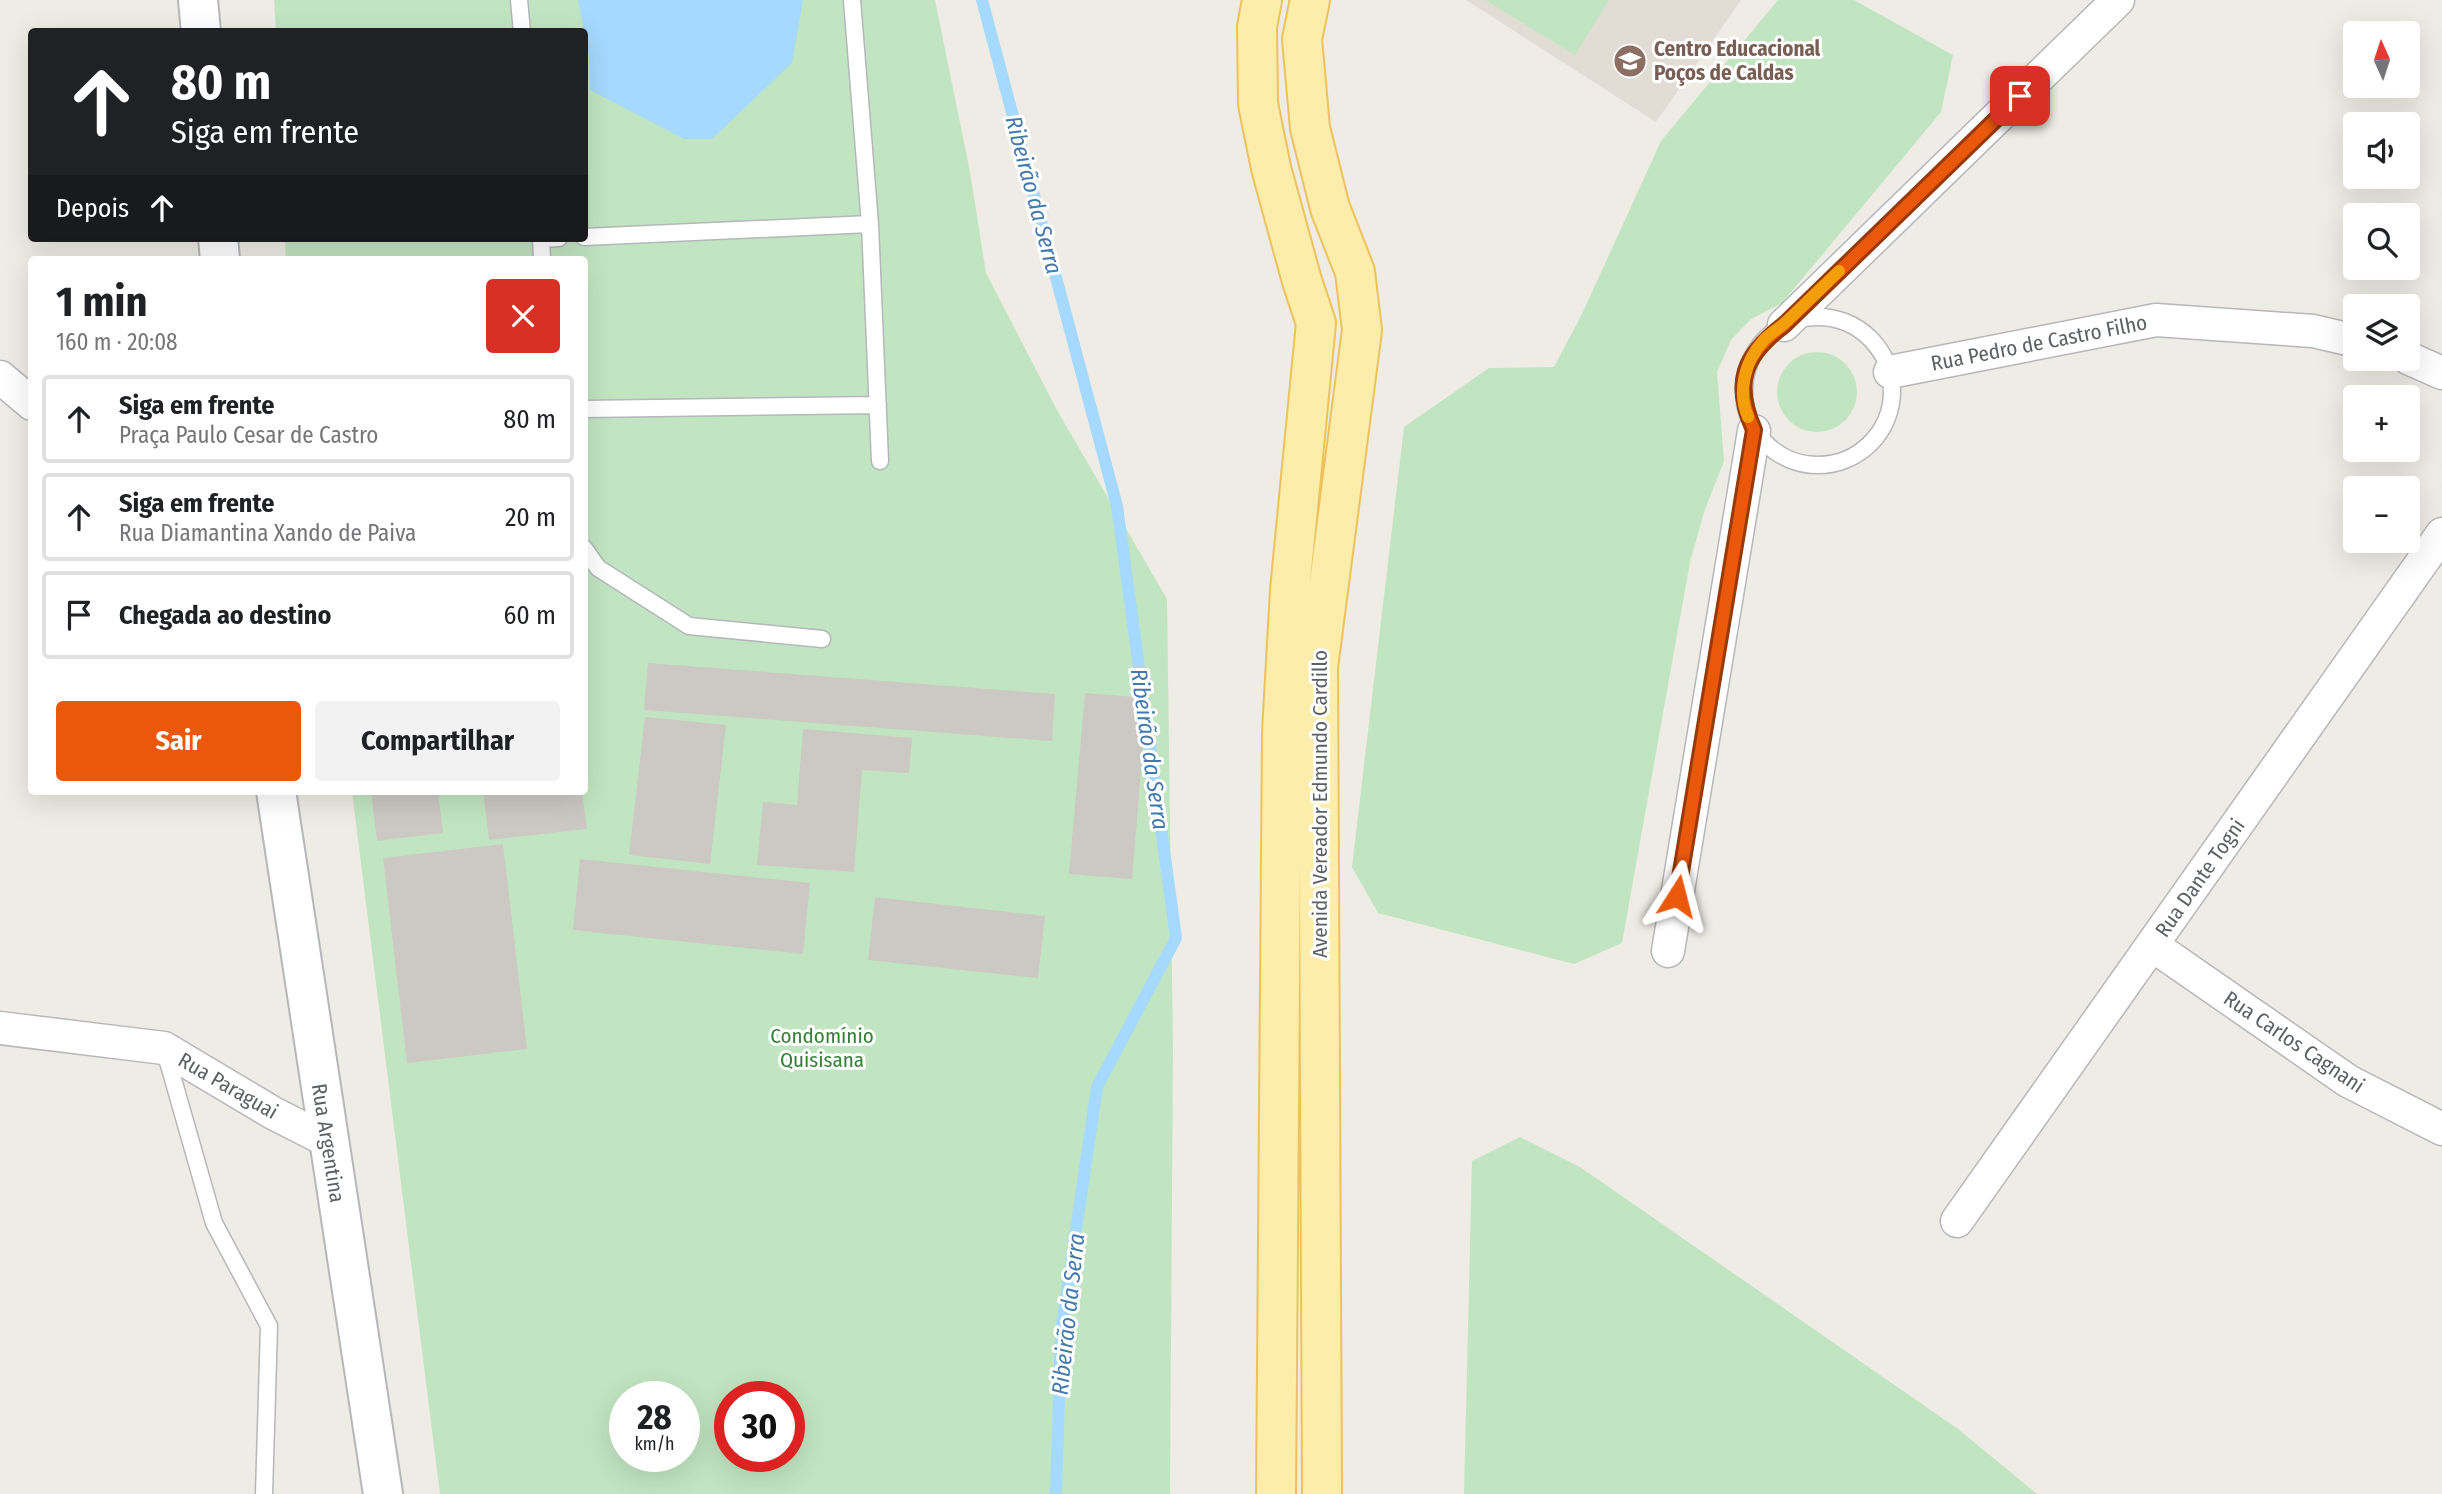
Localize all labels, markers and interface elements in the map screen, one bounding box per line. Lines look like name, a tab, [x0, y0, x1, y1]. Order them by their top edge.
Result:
north arrow	[2343, 21, 2420, 98]
map controls	[2343, 21, 2420, 553]
place label: Centro Educacional Poços de Caldas	[1654, 36, 1821, 86]
school or university icon: Centro Educacional Poços de Caldas	[1611, 42, 1649, 80]
text: 80 m	[171, 53, 271, 112]
icon: ahead	[56, 56, 147, 147]
pin	[1990, 66, 2050, 126]
icon: arrive	[2001, 77, 2039, 115]
button: sound	[2343, 112, 2420, 189]
text: Siga em frente	[171, 113, 359, 151]
water label: Ribeirão da Serra	[999, 113, 1069, 277]
icon: ahead	[143, 189, 181, 227]
text: Depois	[56, 193, 129, 224]
button: search	[2343, 203, 2420, 280]
text: 1 min	[56, 277, 147, 327]
button: close	[486, 279, 560, 353]
button: layers	[2343, 294, 2420, 371]
street label: Rua Pedro de Castro Filho	[1929, 309, 2149, 377]
text: 160 m · 20:08	[56, 328, 178, 356]
button: +	[2343, 385, 2420, 462]
text: Siga em frente	[119, 390, 274, 421]
icon: ahead	[60, 400, 98, 438]
text: 80 m	[503, 404, 556, 435]
text: Praça Paulo Cesar de Castro	[119, 421, 378, 449]
button: −	[2343, 476, 2420, 553]
text: Siga em frente	[119, 488, 274, 519]
icon: ahead	[60, 498, 98, 536]
text: 20 m	[505, 502, 556, 533]
text: Rua Diamantina Xando de Paiva	[119, 519, 416, 547]
icon: arrive	[60, 596, 98, 634]
text: Chegada ao destino	[119, 600, 331, 631]
text: 60 m	[503, 600, 556, 631]
street label: Avenida Vereador Edmundo Cardillo	[1307, 650, 1333, 958]
water label: Ribeirão da Serra	[1125, 667, 1175, 831]
button: Sair	[56, 701, 301, 781]
button: Compartilhar	[315, 701, 560, 781]
street label: Rua Dante Togni	[2150, 814, 2250, 942]
position arrow	[1640, 859, 1714, 933]
street label: Rua Carlos Cagnani	[2219, 985, 2369, 1099]
park label: Condomínio Quisisana	[770, 1023, 874, 1073]
street label: Rua Paraguai	[174, 1047, 282, 1125]
street label: Rua Argentina	[306, 1082, 350, 1204]
water label: Ribeirão da Serra	[1046, 1232, 1090, 1396]
speed limit sign: 30	[714, 1381, 805, 1472]
text: 28	[637, 1396, 672, 1438]
text: km/h	[634, 1433, 675, 1455]

